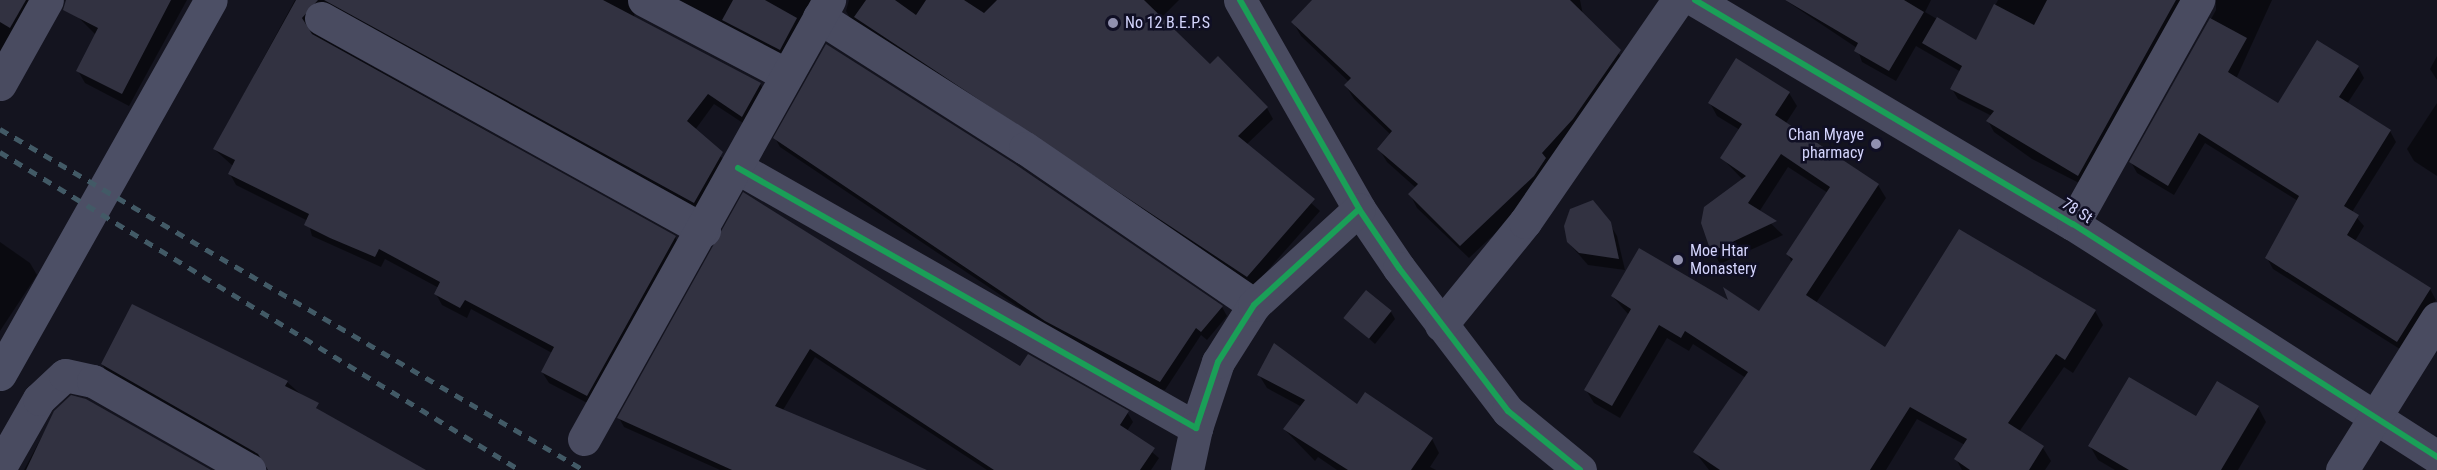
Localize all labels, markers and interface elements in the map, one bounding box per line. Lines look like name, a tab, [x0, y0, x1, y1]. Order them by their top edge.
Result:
place label: No 12 B.E.P.S	[1125, 13, 1210, 33]
marker: No 12 B.E.P.S	[1106, 16, 1120, 30]
place label: Chan Myaye pharmacy	[1788, 125, 1864, 163]
marker: Chan Myaye pharmacy	[1869, 137, 1883, 151]
street label: 78 St	[2058, 194, 2096, 228]
place label: Moe Htar Monastery	[1690, 241, 1757, 279]
marker: Moe Htar Monastery	[1671, 253, 1685, 267]

